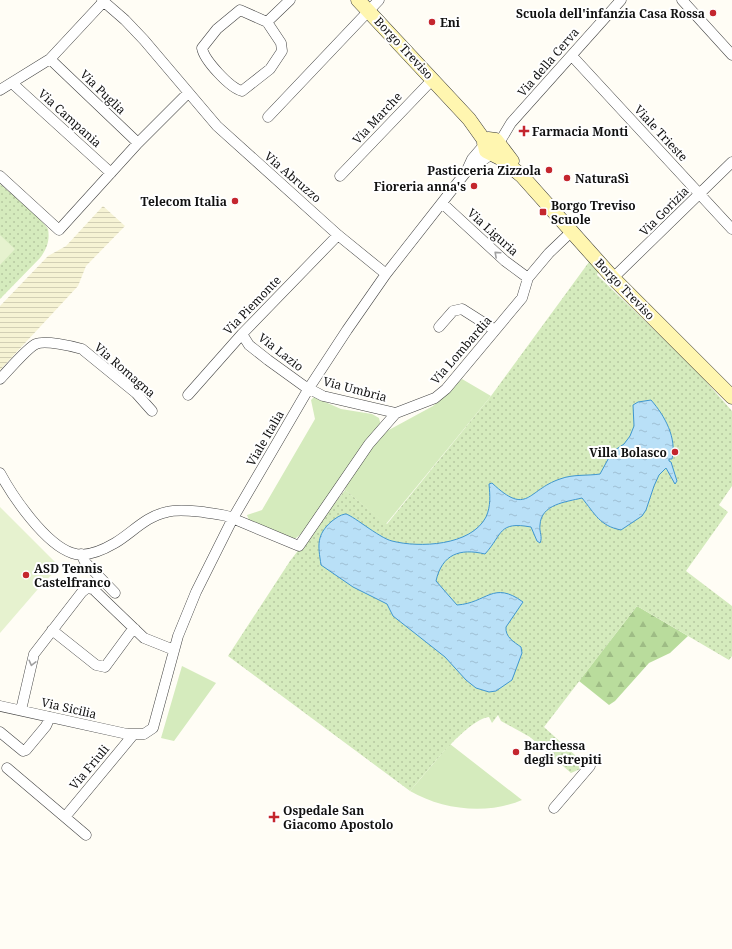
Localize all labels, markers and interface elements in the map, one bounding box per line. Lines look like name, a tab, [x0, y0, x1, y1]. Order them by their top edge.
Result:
place label: Scuola dell'infanzia Casa Rossa	[516, 5, 705, 22]
marker: Scuola dell'infanzia Casa Rossa	[708, 8, 718, 18]
street label: Borgo Treviso	[371, 13, 437, 83]
place label: Eni	[440, 14, 461, 31]
marker: Eni	[427, 17, 437, 27]
street label: Via della Cerva	[513, 24, 583, 100]
street label: Via Puglia	[76, 66, 130, 118]
street label: Via Campania	[35, 85, 105, 151]
street label: Via Marche	[348, 88, 406, 148]
street label: Viale Trieste	[630, 101, 692, 165]
place label: Farmacia Monti	[532, 123, 629, 140]
marker: Farmacia Monti	[519, 126, 529, 136]
street label: Via Abruzzo	[261, 148, 325, 206]
place label: Pasticceria Zizzola	[427, 162, 541, 179]
marker: Pasticceria Zizzola	[544, 165, 554, 175]
place label: NaturaSì	[575, 170, 630, 187]
marker: NaturaSì	[562, 173, 572, 183]
place label: Fioreria anna's	[374, 178, 466, 195]
marker: Fioreria anna's	[469, 181, 479, 191]
street label: Via Gorizia	[636, 182, 693, 239]
place label: Telecom Italia	[141, 193, 227, 210]
marker: Telecom Italia	[230, 196, 240, 206]
place label: Borgo Treviso Scuole	[551, 197, 636, 228]
street label: Via Liguria	[464, 204, 522, 260]
marker: Borgo Treviso Scuole	[538, 207, 548, 217]
one-way arrow	[495, 252, 502, 259]
street label: Borgo Treviso	[591, 255, 659, 324]
street label: Via Piemonte	[219, 272, 285, 338]
street label: Via Lombardia	[427, 312, 496, 388]
street label: Via Lazio	[255, 329, 307, 375]
street label: Via Romagna	[91, 339, 159, 401]
street label: Via Umbria	[321, 372, 389, 406]
street label: Viale Italia	[242, 407, 288, 469]
place label: Villa Bolasco	[589, 444, 667, 461]
marker: Villa Bolasco	[670, 447, 680, 457]
place label: ASD Tennis Castelfranco	[34, 560, 111, 591]
marker: ASD Tennis Castelfranco	[21, 570, 31, 580]
one-way arrow	[28, 659, 37, 666]
street label: Via Sicilia	[40, 693, 99, 723]
place label: Barchessa degli strepiti	[524, 737, 603, 768]
street label: Via Friuli	[65, 741, 113, 793]
marker: Barchessa degli strepiti	[511, 747, 521, 757]
place label: Ospedale San Giacomo Apostolo	[283, 802, 393, 833]
marker: Ospedale San Giacomo Apostolo	[268, 811, 280, 823]

